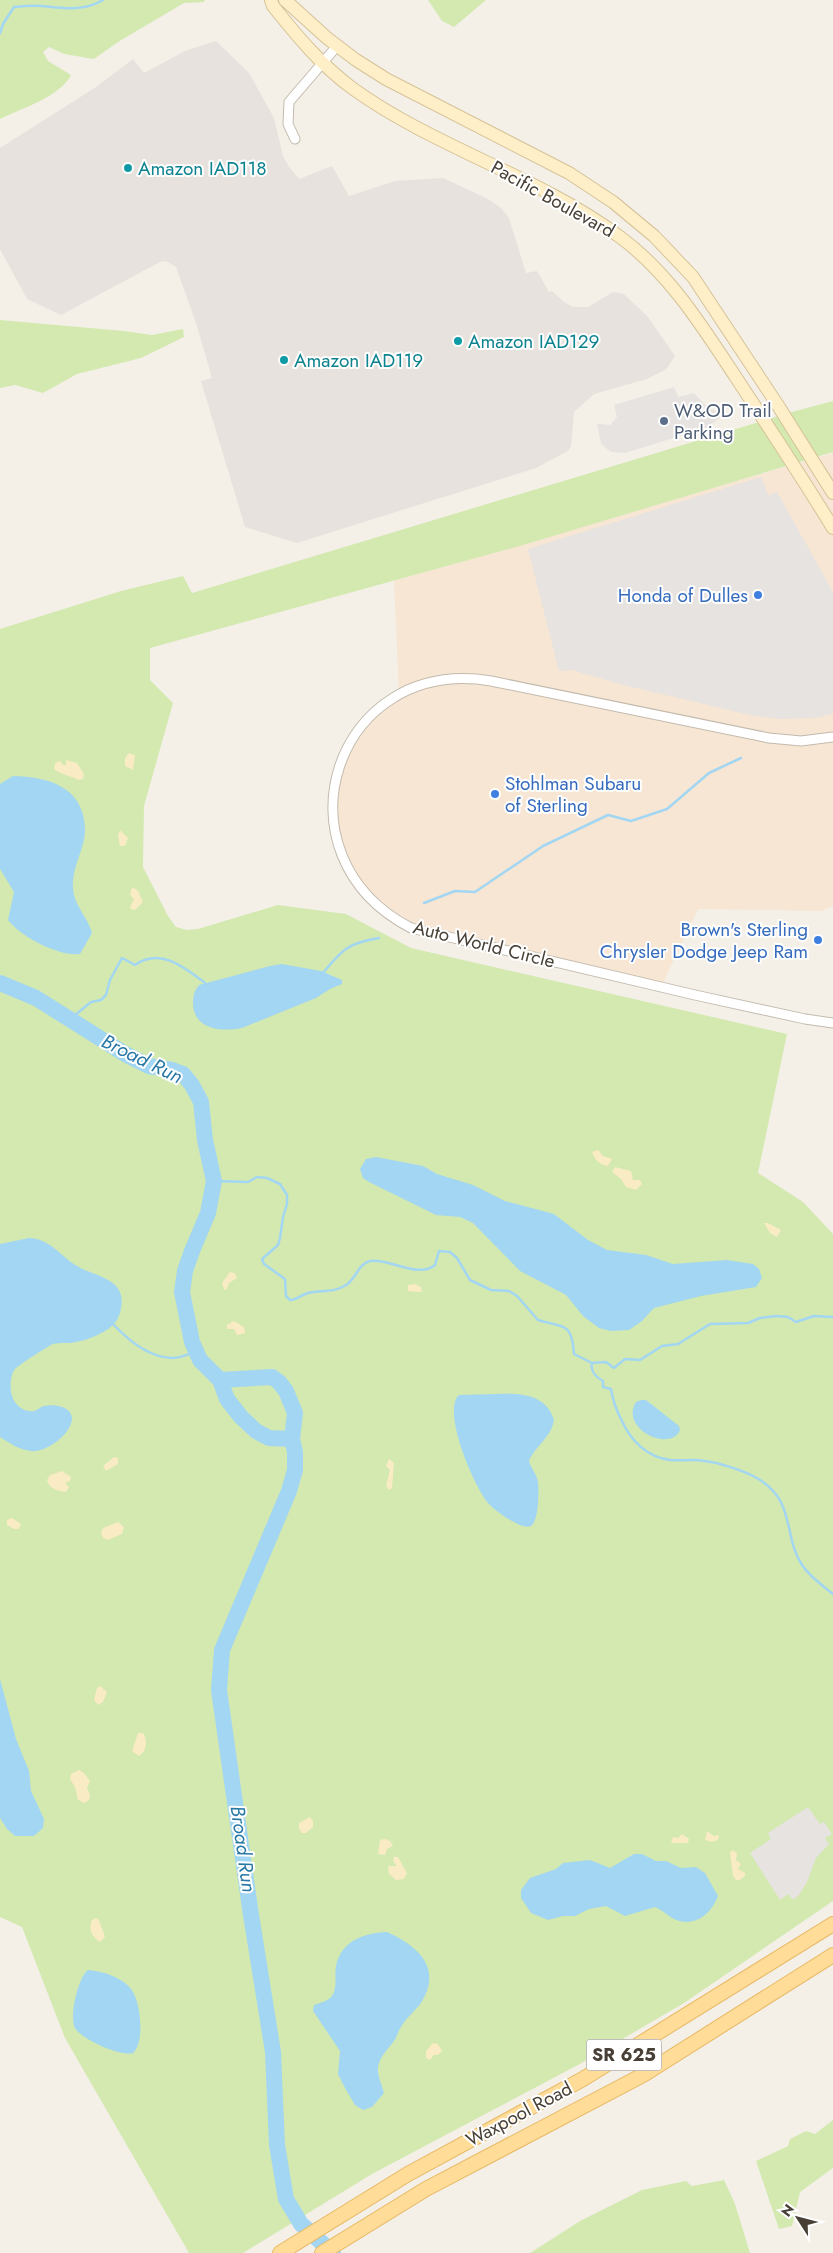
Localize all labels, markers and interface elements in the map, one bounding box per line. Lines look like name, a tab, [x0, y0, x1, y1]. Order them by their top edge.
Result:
street label: Pacific Boulevard	[486, 154, 620, 244]
place label: Amazon IAD118	[138, 155, 267, 182]
marker: Amazon IAD118	[122, 162, 134, 174]
place label: Amazon IAD129	[468, 328, 599, 355]
marker: Amazon IAD129	[452, 335, 464, 347]
place label: Amazon IAD119	[294, 347, 423, 374]
marker: Amazon IAD119	[278, 354, 290, 366]
place label: W&OD Trail Parking	[674, 397, 772, 446]
marker: W&OD Trail Parking	[658, 415, 670, 427]
place label: Honda of Dulles	[618, 582, 748, 609]
marker: Honda of Dulles	[752, 589, 764, 601]
place label: Stohlman Subaru of Sterling	[505, 770, 641, 819]
marker: Stohlman Subaru of Sterling	[489, 788, 501, 800]
street label: Auto World Circle	[410, 913, 558, 975]
place label: Brown's Sterling Chrysler Dodge Jeep Ram	[600, 916, 808, 965]
marker: Brown's Sterling Chrysler Dodge Jeep Ram	[812, 934, 824, 946]
water label: Broad Run	[96, 1027, 188, 1091]
water label: Broad Run	[223, 1804, 263, 1894]
road number: SR 625	[586, 2040, 662, 2070]
street label: Waxpool Road	[461, 2075, 577, 2153]
north arrow	[773, 2193, 823, 2243]
text: N	[776, 2200, 799, 2221]

